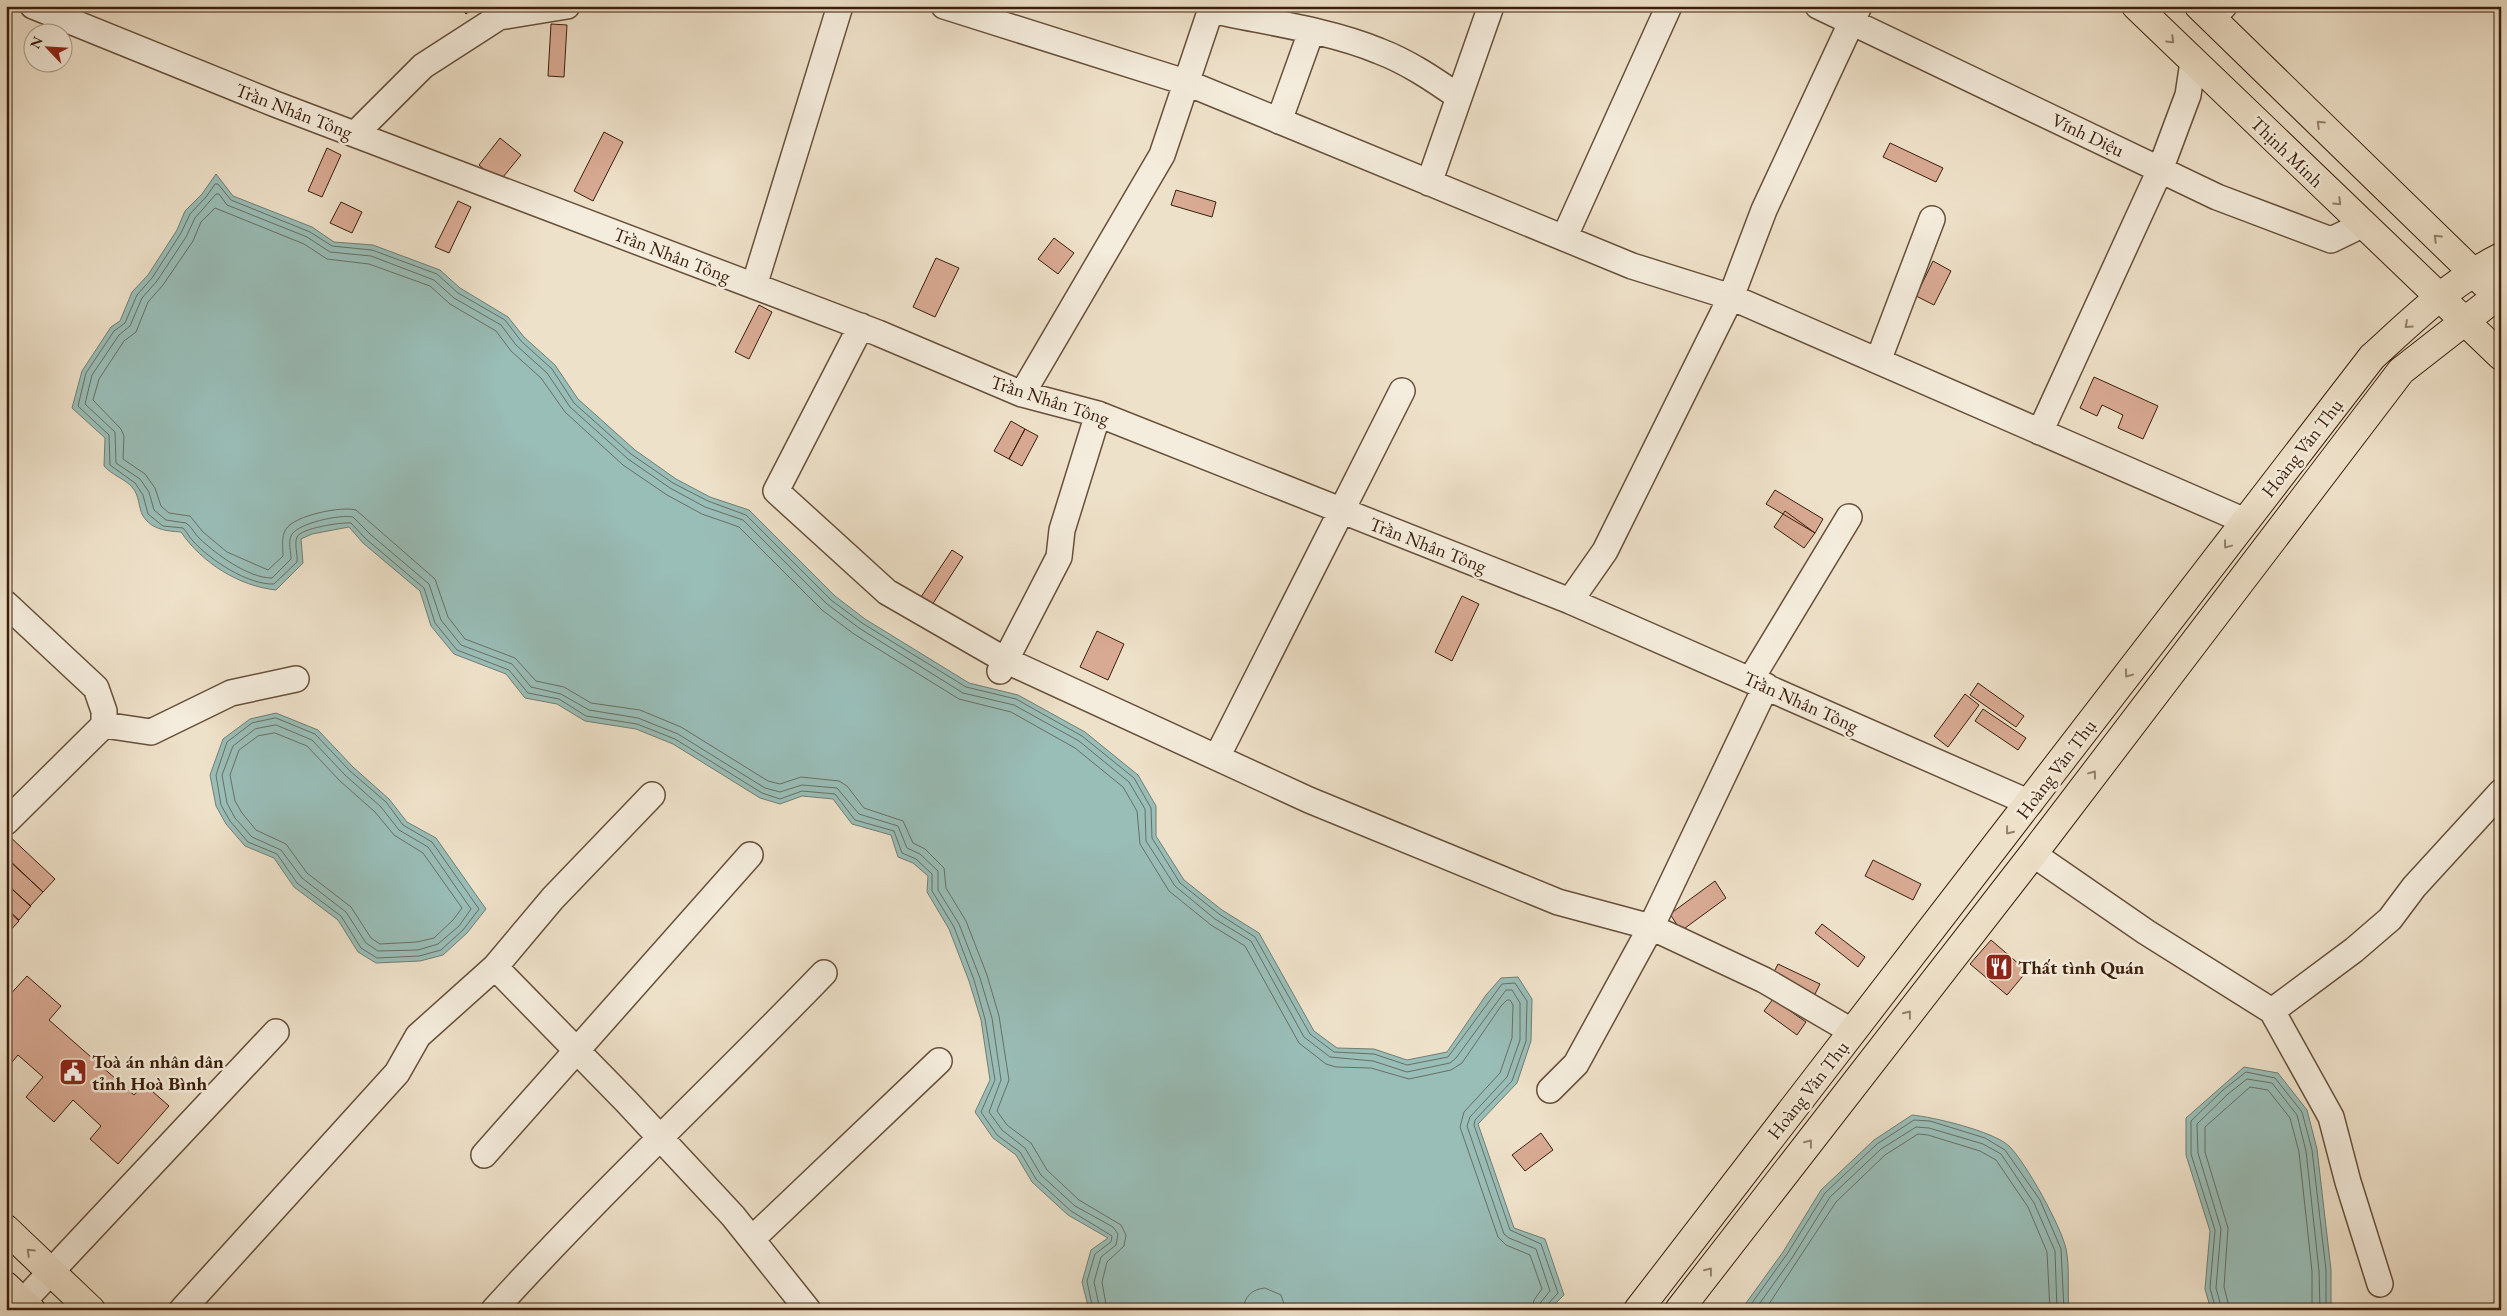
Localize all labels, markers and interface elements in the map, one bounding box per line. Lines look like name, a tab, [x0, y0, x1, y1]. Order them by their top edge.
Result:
north arrow	[22, 22, 72, 72]
text: N	[26, 33, 47, 51]
one-way arrow	[2165, 34, 2174, 43]
street label: Trần Nhân Tông	[232, 77, 357, 145]
street label: Vĩnh Diệu	[2048, 107, 2128, 163]
street label: Thịnh Minh	[2245, 111, 2329, 193]
one-way arrow	[2317, 121, 2326, 130]
one-way arrow	[2332, 196, 2341, 205]
street label: Trần Nhân Tông	[610, 221, 735, 289]
one-way arrow	[2434, 234, 2443, 243]
one-way arrow	[2404, 319, 2413, 328]
street label: Trần Nhân Tông	[988, 369, 1113, 431]
street label: Hoàng Văn Thụ	[2256, 393, 2348, 503]
street label: Trần Nhân Tông	[1366, 511, 1491, 579]
one-way arrow	[2224, 539, 2233, 549]
street label: Trần Nhân Tông	[1740, 666, 1863, 739]
one-way arrow	[2126, 668, 2134, 677]
street label: Hoàng Văn Thụ	[2010, 714, 2102, 824]
one-way arrow	[2087, 771, 2096, 780]
one-way arrow	[2006, 825, 2014, 834]
restaurant icon: Thất tình Quán	[1984, 952, 2014, 982]
place label: Thất tình Quán	[2018, 955, 2145, 980]
one-way arrow	[1903, 1011, 1911, 1020]
street label: Hoàng Văn Thụ	[1762, 1035, 1854, 1145]
place label: Toà án nhân dân tỉnh Hoà Bình	[92, 1049, 224, 1096]
public building icon: Toà án nhân dân tỉnh Hoà Bình	[58, 1057, 88, 1087]
one-way arrow	[1803, 1140, 1811, 1149]
one-way arrow	[27, 1249, 36, 1258]
one-way arrow	[1704, 1268, 1712, 1277]

